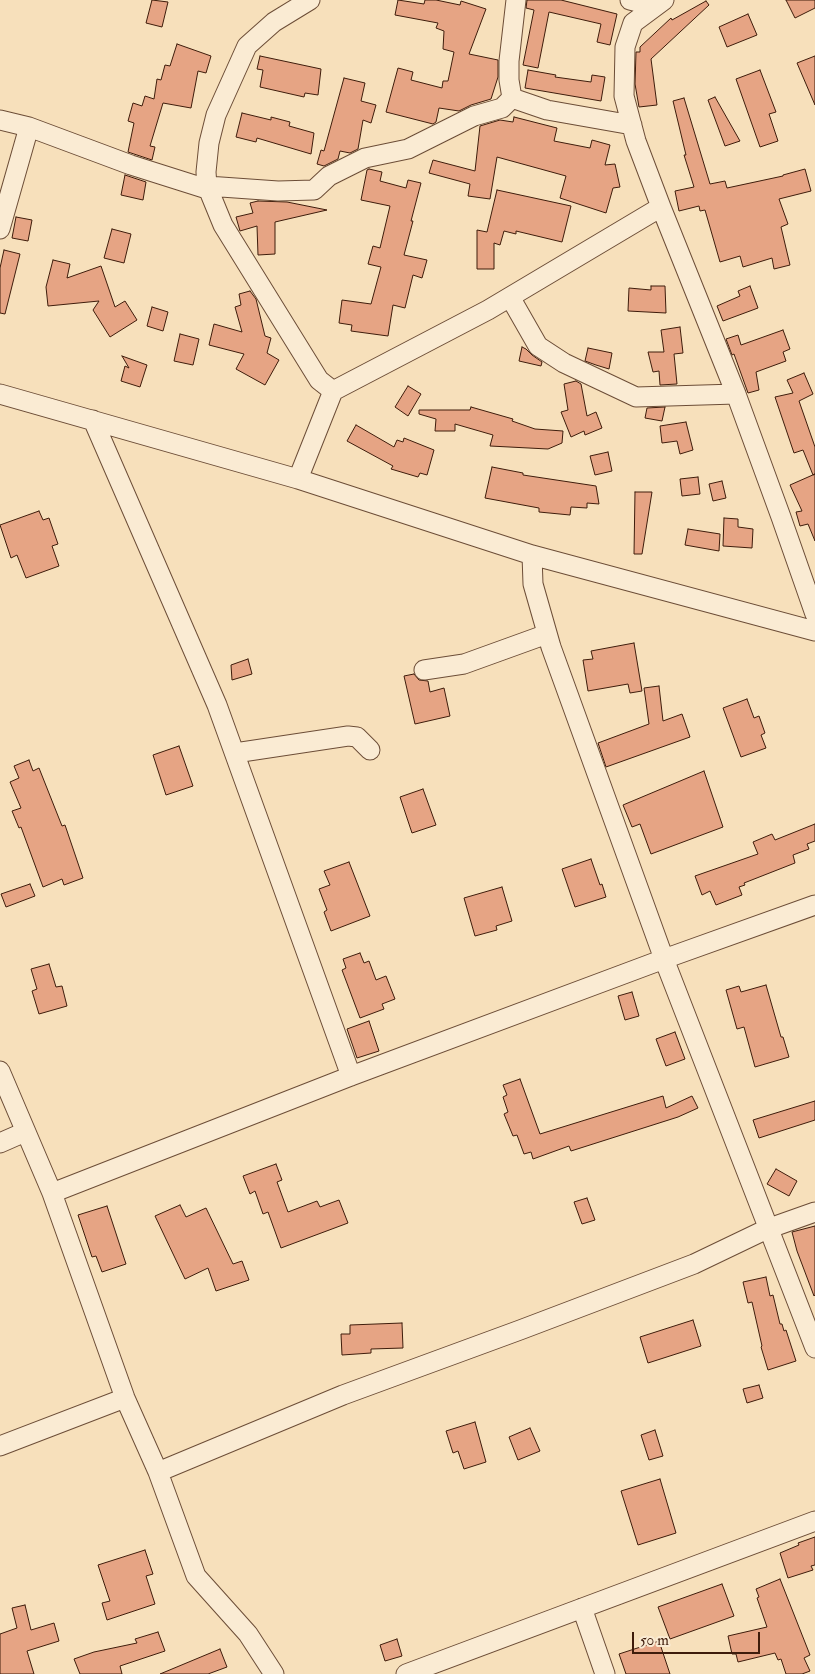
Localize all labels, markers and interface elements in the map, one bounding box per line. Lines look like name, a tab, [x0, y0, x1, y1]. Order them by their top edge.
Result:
scale bar	[635, 1622, 762, 1654]
text: 50 m	[640, 1631, 669, 1650]

